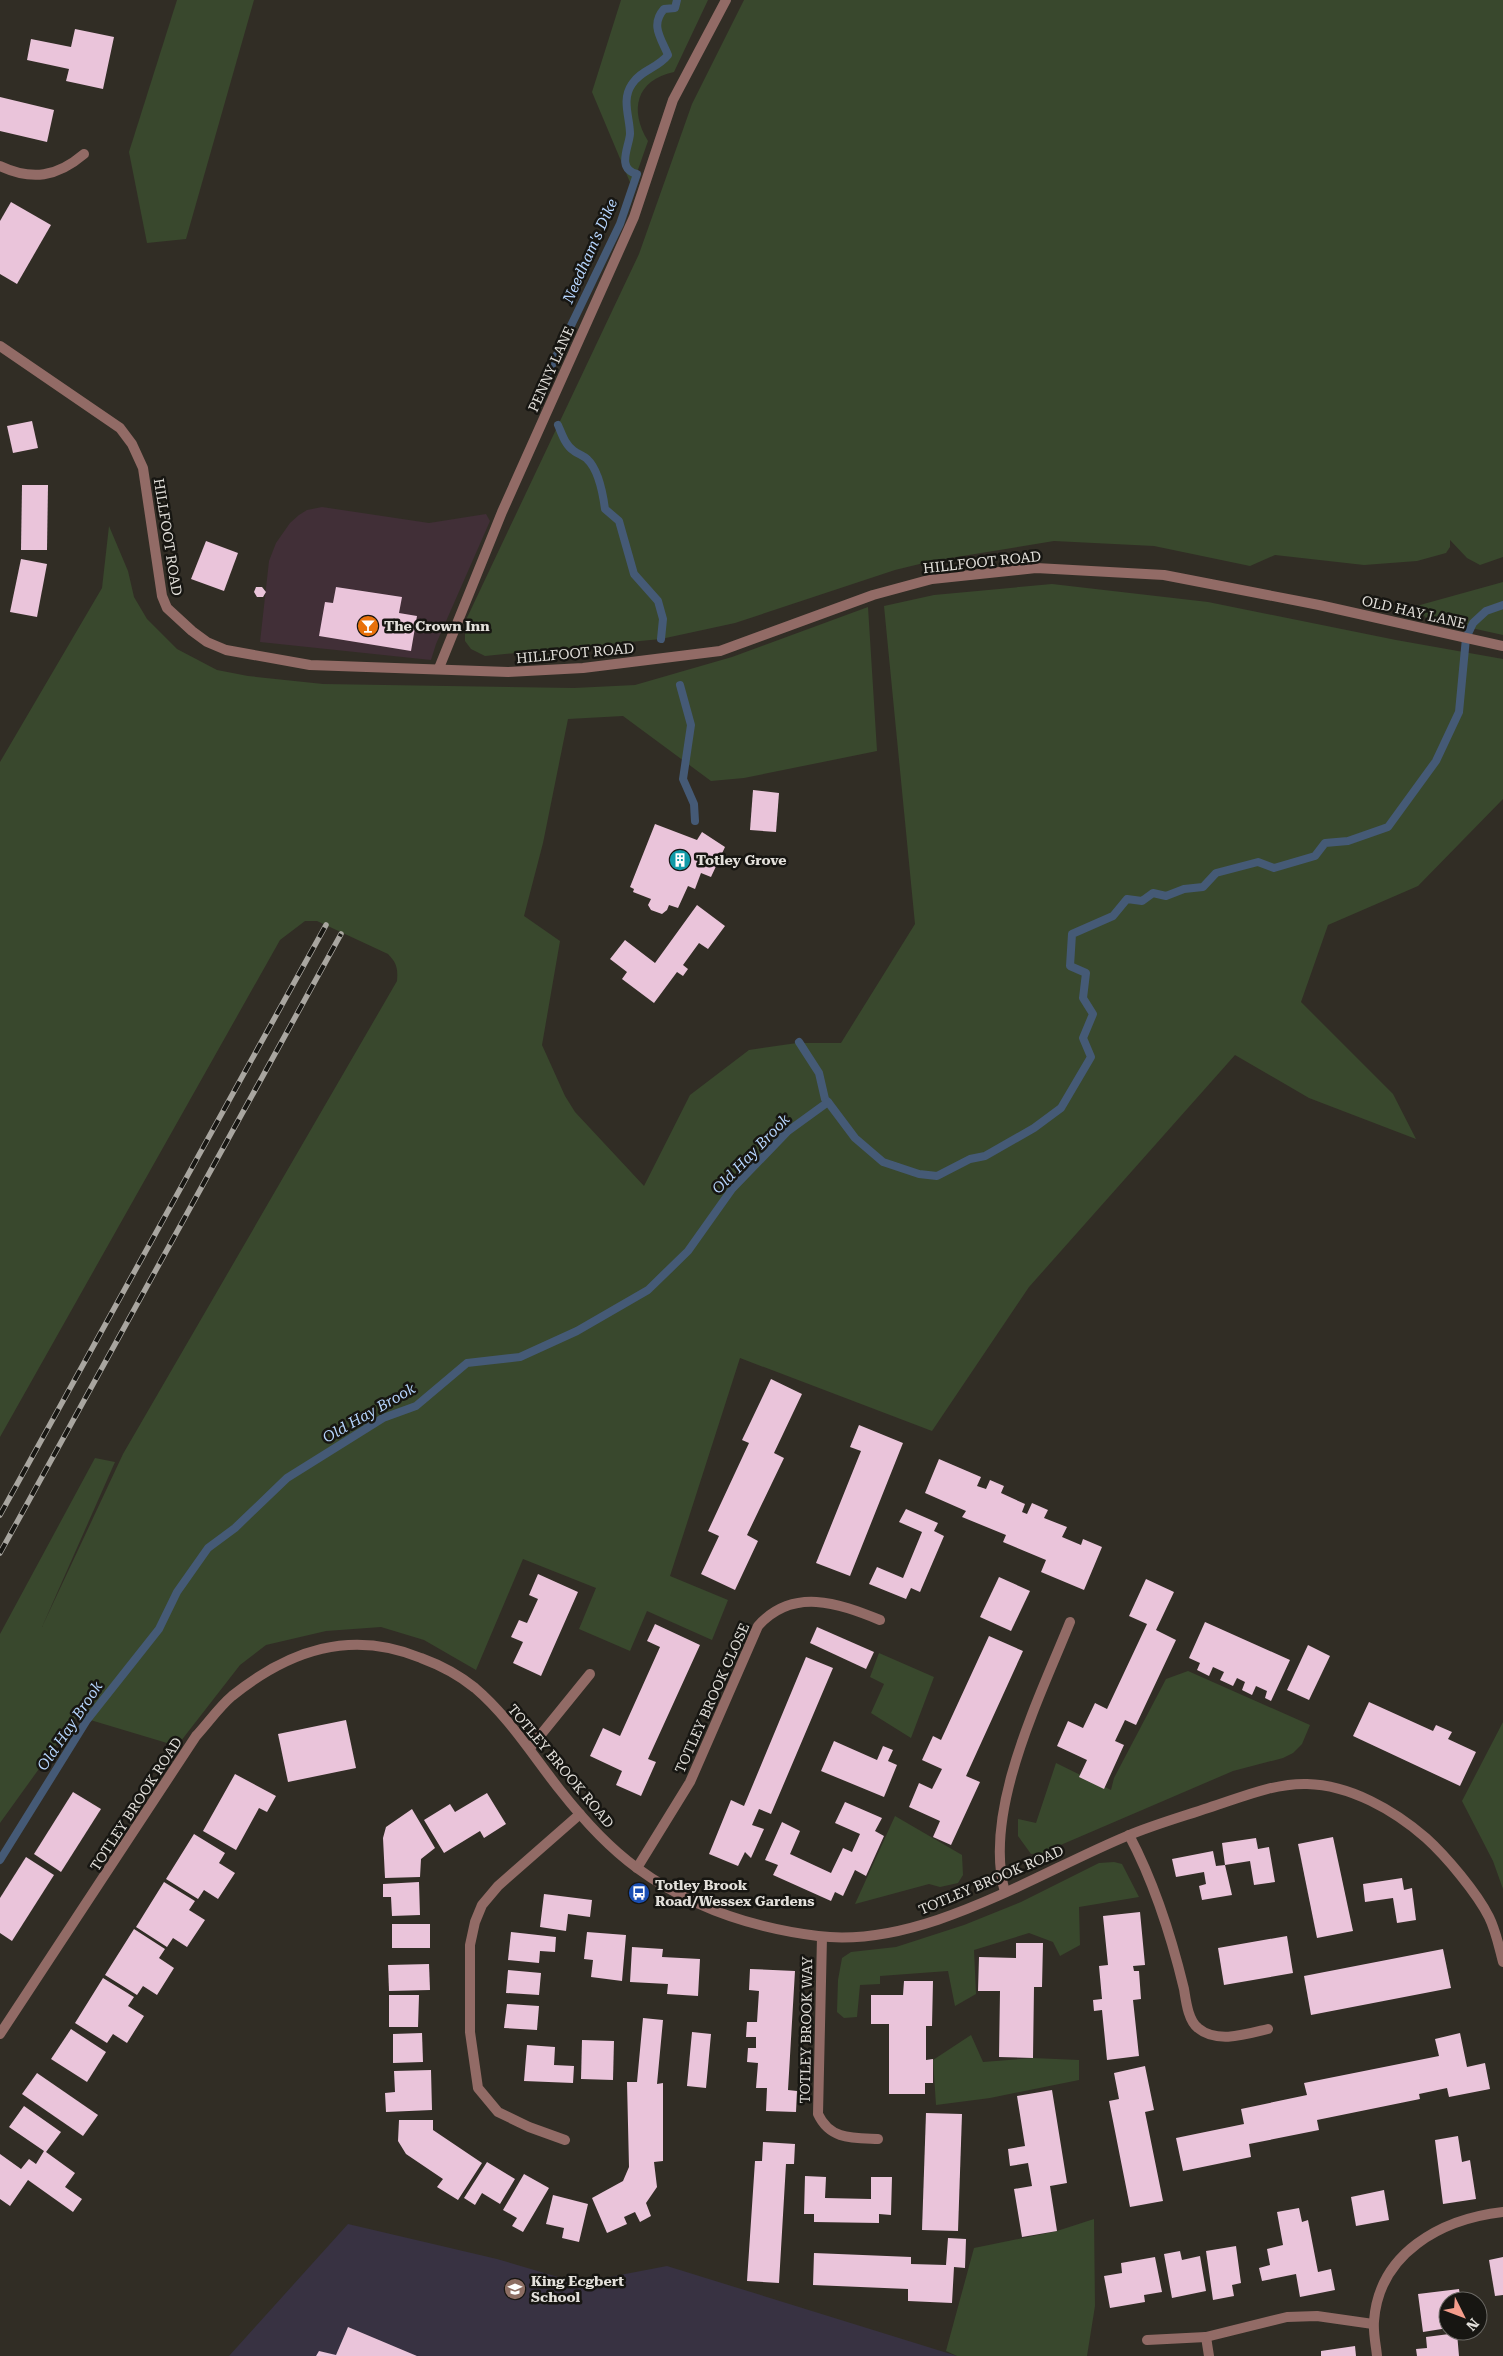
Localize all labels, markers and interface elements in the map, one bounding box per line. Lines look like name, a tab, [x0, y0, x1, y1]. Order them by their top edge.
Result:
water label: Needham's Dike	[558, 195, 621, 307]
street label: PENNY LANE	[525, 324, 577, 414]
street label: HILLFOOT ROAD	[151, 477, 185, 597]
street label: HILLFOOT ROAD	[922, 548, 1042, 576]
street label: OLD HAY LANE	[1360, 592, 1468, 632]
bar icon: The Crown Inn	[356, 614, 380, 638]
place label: The Crown Inn	[384, 618, 490, 634]
street label: HILLFOOT ROAD	[515, 640, 635, 666]
building icon: Totley Grove	[668, 848, 692, 872]
place label: Totley Grove	[696, 852, 787, 868]
water label: Old Hay Brook	[708, 1110, 794, 1198]
water label: Old Hay Brook	[320, 1379, 419, 1447]
street label: TOTLEY BROOK CLOSE	[672, 1621, 752, 1775]
water label: Old Hay Brook	[34, 1677, 107, 1774]
street label: TOTLEY BROOK ROAD	[505, 1701, 617, 1831]
street label: TOTLEY BROOK ROAD	[87, 1734, 185, 1874]
street label: TOTLEY BROOK ROAD	[916, 1842, 1066, 1918]
place label: Totley Brook Road/Wessex Gardens	[655, 1877, 814, 1909]
bus stop icon: Totley Brook Road/Wessex Gardens	[627, 1881, 651, 1905]
street label: TOTLEY BROOK WAY	[797, 1956, 815, 2104]
place label: King Ecgbert School	[531, 2273, 624, 2305]
school or university icon: King Ecgbert School	[503, 2277, 527, 2301]
north arrow	[1438, 2291, 1488, 2341]
text: N	[1463, 2315, 1482, 2334]

